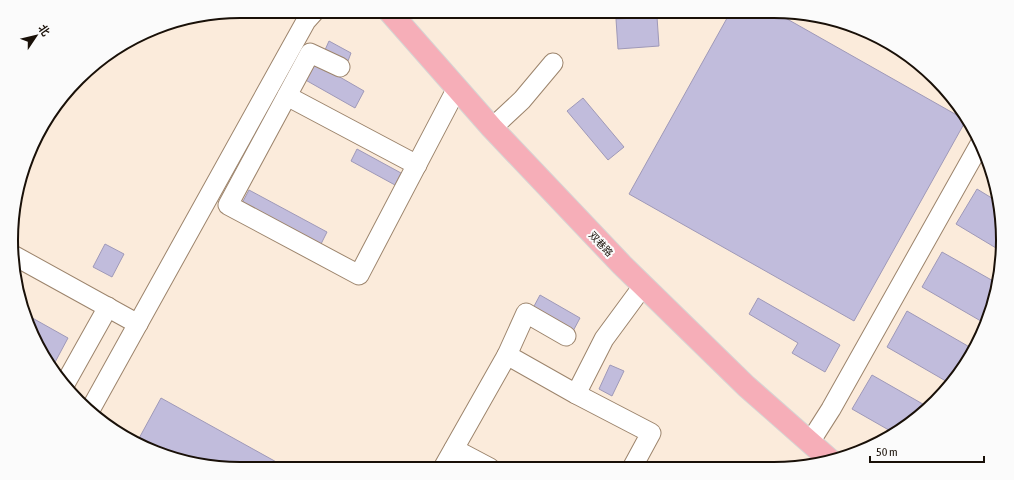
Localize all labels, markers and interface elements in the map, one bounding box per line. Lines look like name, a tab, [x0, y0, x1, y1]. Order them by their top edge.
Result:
north arrow	[16, 16, 56, 56]
text: 北	[36, 22, 52, 38]
street label: 双巷路	[587, 229, 615, 259]
scale bar	[870, 438, 984, 464]
text: 50 m	[876, 445, 898, 459]

